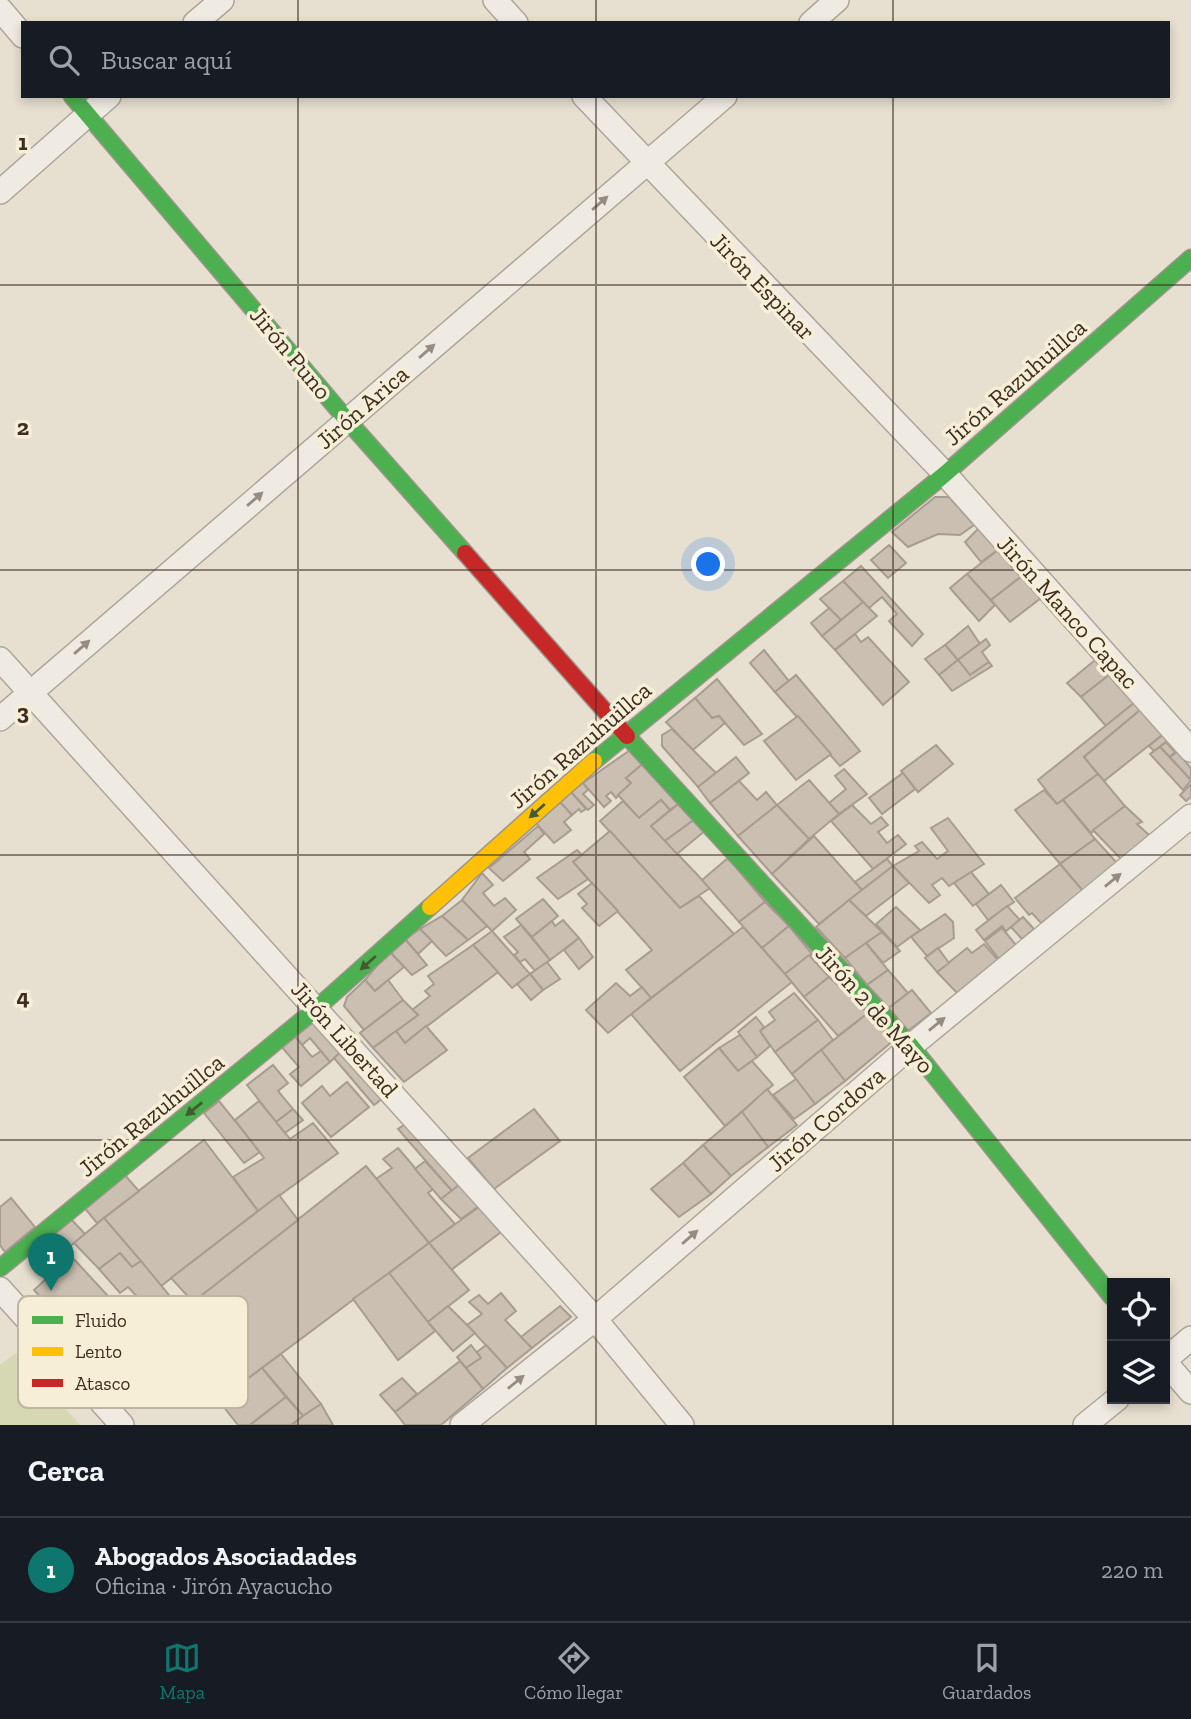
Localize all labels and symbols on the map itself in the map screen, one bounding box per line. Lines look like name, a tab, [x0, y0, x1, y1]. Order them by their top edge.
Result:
text: 1	[18, 128, 28, 156]
one-way arrow	[591, 195, 609, 211]
street label: Jirón Espinar	[704, 226, 822, 346]
street label: Jirón Puno	[244, 301, 338, 405]
street label: Jirón Razuhuillca	[938, 312, 1092, 452]
one-way arrow	[419, 344, 436, 359]
street label: Jirón Arica	[310, 359, 415, 455]
text: 2	[17, 413, 29, 441]
one-way arrow	[246, 492, 263, 507]
street label: Jirón Manco Capac	[991, 529, 1145, 695]
your location	[691, 547, 725, 581]
one-way arrow	[73, 640, 90, 655]
street label: Jirón Razuhuillca	[503, 675, 657, 815]
text: 3	[17, 698, 29, 726]
one-way arrow	[528, 803, 546, 819]
one-way arrow	[1104, 873, 1121, 888]
street label: Jirón 2 de Mayo	[810, 939, 940, 1079]
one-way arrow	[360, 954, 377, 970]
street label: Jirón Libertad	[285, 975, 405, 1103]
text: 4	[16, 983, 30, 1011]
one-way arrow	[928, 1017, 946, 1032]
street label: Jirón Razuhuillca	[72, 1047, 230, 1183]
street label: Jirón Cordova	[762, 1060, 891, 1178]
one-way arrow	[185, 1101, 202, 1116]
one-way arrow	[682, 1230, 699, 1245]
pin: 1	[28, 1233, 74, 1291]
legend	[18, 1296, 248, 1408]
text: Fluido	[75, 1309, 127, 1332]
text: Lento	[75, 1340, 122, 1363]
text: Atasco	[75, 1372, 130, 1395]
one-way arrow	[506, 1375, 524, 1390]

